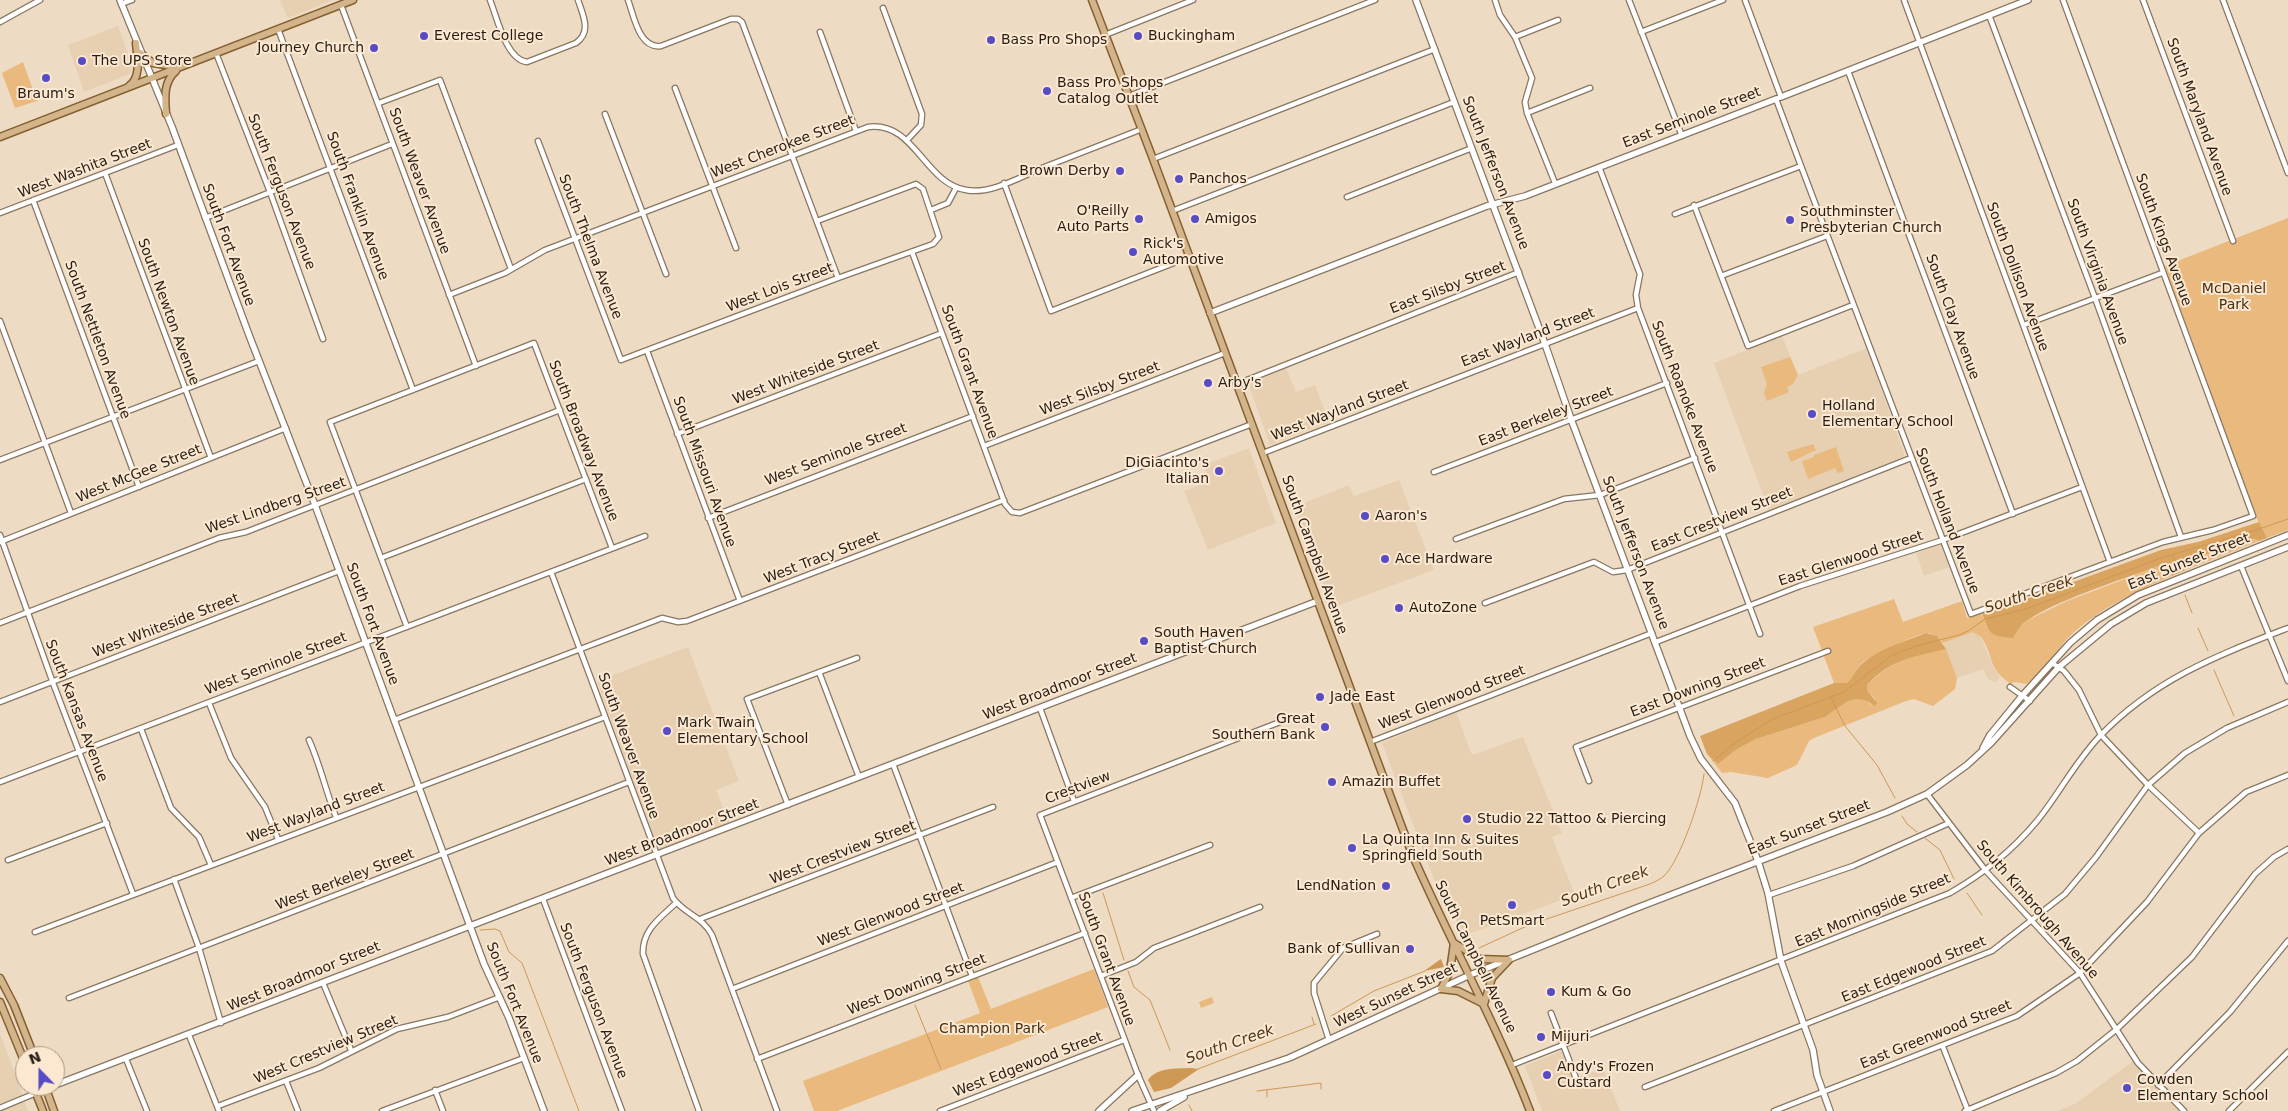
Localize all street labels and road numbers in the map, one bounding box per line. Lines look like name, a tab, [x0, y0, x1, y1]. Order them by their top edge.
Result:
street label: South Maryland Avenue	[2163, 36, 2235, 198]
street label: East Seminole Street	[1621, 84, 1763, 152]
street label: South Jefferson Avenue	[1458, 94, 1532, 252]
street label: South Weaver Avenue	[385, 106, 453, 256]
street label: South Ferguson Avenue	[244, 112, 318, 272]
street label: West Cherokee Street	[709, 112, 857, 182]
street label: South Franklin Avenue	[322, 130, 392, 282]
street label: West Washita Street	[16, 136, 154, 202]
street label: South Kings Avenue	[2131, 171, 2195, 309]
street label: South Thelma Avenue	[555, 172, 625, 322]
street label: South Fort Avenue	[198, 182, 258, 308]
street label: South Virginia Avenue	[2063, 197, 2131, 347]
street label: South Dollison Avenue	[1982, 200, 2052, 354]
street label: South Newton Avenue	[134, 236, 202, 388]
street label: South Clay Avenue	[1922, 252, 1982, 382]
street label: East Silsby Street	[1388, 258, 1508, 318]
street label: South Nettleton Avenue	[61, 259, 133, 421]
street label: West Lois Street	[724, 260, 836, 316]
street label: South Grant Avenue	[937, 303, 1001, 441]
street label: East Wayland Street	[1459, 305, 1597, 371]
street label: South Roanoke Avenue	[1647, 319, 1721, 475]
street label: West Whiteside Street	[731, 337, 881, 409]
street label: South Broadway Avenue	[545, 358, 621, 524]
street label: West Silsby Street	[1038, 358, 1162, 420]
street label: West Wayland Street	[1269, 377, 1411, 445]
street label: East Berkeley Street	[1476, 384, 1616, 450]
street label: South Missouri Avenue	[669, 394, 739, 550]
street label: West Seminole Street	[763, 420, 909, 490]
street label: West McGee Street	[74, 441, 204, 507]
street label: South Holland Avenue	[1911, 446, 1983, 596]
street label: South Campbell Avenue	[1277, 473, 1351, 637]
street label: West Lindberg Street	[204, 474, 348, 538]
street label: South Jefferson Avenue	[1598, 474, 1672, 632]
street label: East Crestview Street	[1649, 484, 1795, 556]
street label: West Tracy Street	[762, 528, 882, 588]
street label: East Glenwood Street	[1776, 528, 1926, 590]
street label: East Sunset Street	[2126, 530, 2252, 594]
street label: South Fort Avenue	[342, 561, 402, 687]
street label: West Whiteside Street	[91, 590, 241, 662]
street label: West Seminole Street	[203, 629, 349, 699]
street label: South Kansas Avenue	[41, 637, 111, 785]
street label: West Broadmoor Street	[981, 650, 1139, 724]
street label: East Downing Street	[1628, 655, 1768, 721]
street label: West Glenwood Street	[1376, 662, 1528, 734]
street label: South Weaver Avenue	[594, 671, 662, 821]
street label: Crestview	[1043, 768, 1113, 808]
street label: West Wayland Street	[245, 779, 387, 847]
street label: West Broadmoor Street	[603, 796, 761, 870]
street label: East Sunset Street	[1745, 797, 1873, 859]
street label: West Crestview Street	[768, 817, 918, 889]
street label: South Kimbrough Avenue	[1972, 837, 2102, 983]
street label: West Berkeley Street	[273, 846, 417, 914]
street label: East Morningside Street	[1793, 871, 1953, 951]
street label: South Campbell Avenue	[1431, 878, 1519, 1036]
street label: West Glenwood Street	[815, 879, 967, 951]
street label: South Grant Avenue	[1074, 890, 1138, 1028]
street label: South Ferguson Avenue	[556, 921, 630, 1081]
street label: East Edgewood Street	[1839, 933, 1989, 1007]
street label: West Broadmoor Street	[225, 939, 383, 1015]
street label: South Fort Avenue	[482, 940, 546, 1066]
street label: West Downing Street	[845, 951, 989, 1019]
street label: West Sunset Street	[1332, 960, 1460, 1032]
street label: East Greenwood Street	[1858, 997, 2014, 1073]
street label: West Crestview Street	[252, 1012, 400, 1088]
street label: West Edgewood Street	[951, 1029, 1105, 1101]

